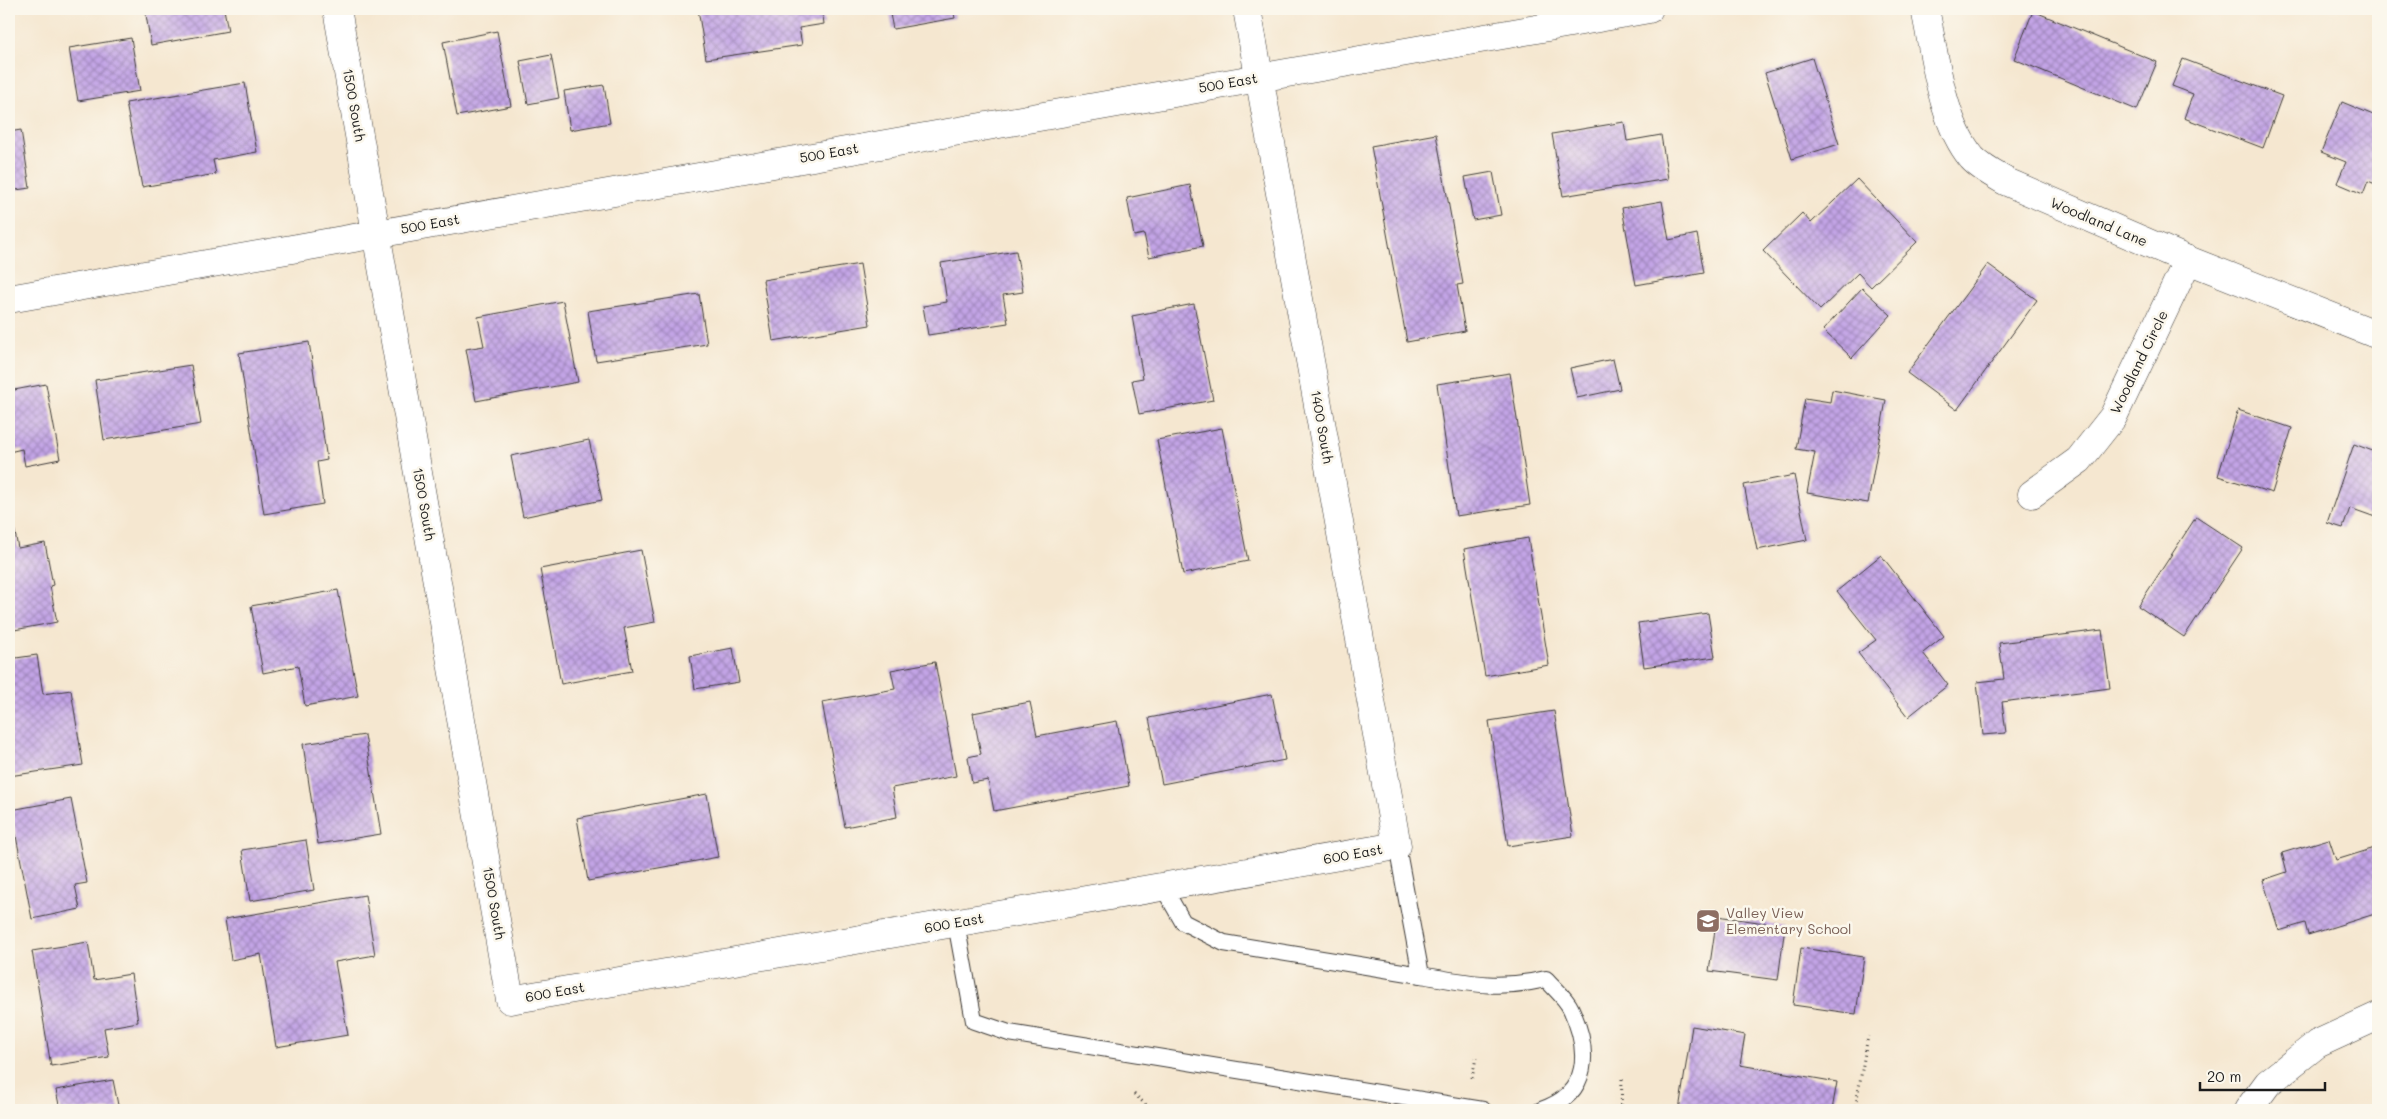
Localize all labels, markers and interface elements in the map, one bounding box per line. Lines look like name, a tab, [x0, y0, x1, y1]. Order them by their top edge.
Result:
street label: 1500 South	[339, 67, 370, 143]
street label: 500 East	[1197, 68, 1259, 97]
street label: 500 East	[798, 138, 860, 167]
street label: Woodland Lane	[2048, 193, 2151, 251]
street label: 500 East	[399, 209, 461, 238]
street label: Woodland Circle	[2105, 307, 2172, 417]
street label: 1400 South	[1307, 389, 1338, 465]
street label: 1500 South	[409, 466, 440, 542]
street label: 600 East	[1322, 839, 1384, 868]
street label: 1500 South	[479, 865, 510, 941]
place label: Valley View Elementary School	[1726, 903, 1852, 938]
street label: 600 East	[923, 908, 985, 937]
school or university icon: Valley View Elementary School	[1695, 908, 1721, 934]
street label: 600 East	[524, 977, 586, 1006]
scale bar	[2200, 1059, 2324, 1091]
text: 20 m	[2207, 1066, 2241, 1086]

